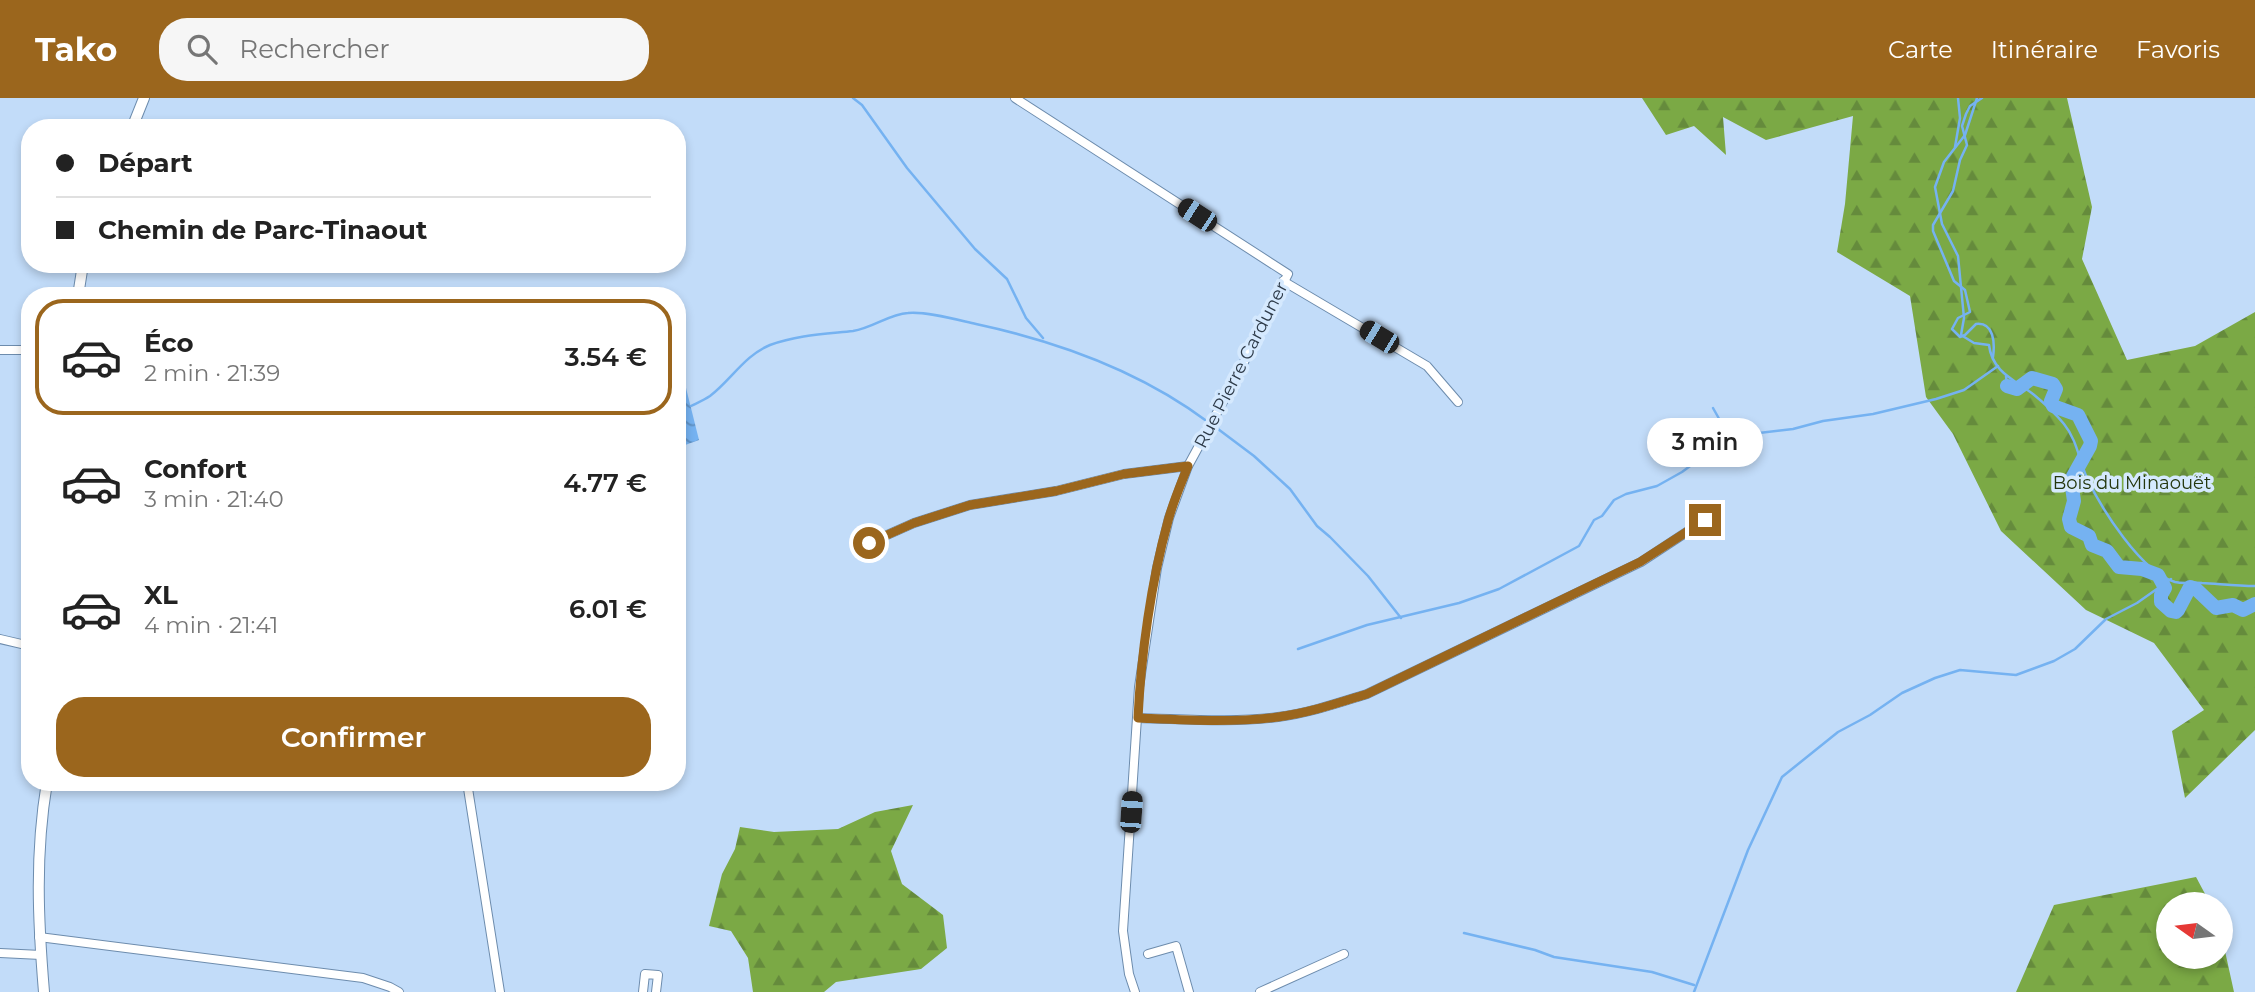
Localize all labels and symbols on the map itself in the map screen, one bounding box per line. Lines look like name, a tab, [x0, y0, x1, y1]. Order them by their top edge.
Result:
car	[1174, 195, 1221, 235]
street label: Rue Pierre Carduner	[1189, 278, 1293, 452]
car	[1356, 317, 1403, 357]
callout: 3 min	[1647, 418, 1763, 468]
park label: Bois du Minaouët	[2053, 472, 2211, 494]
route end	[1689, 504, 1721, 536]
route start	[853, 527, 885, 559]
car	[1120, 790, 1143, 834]
north arrow	[2156, 892, 2233, 970]

